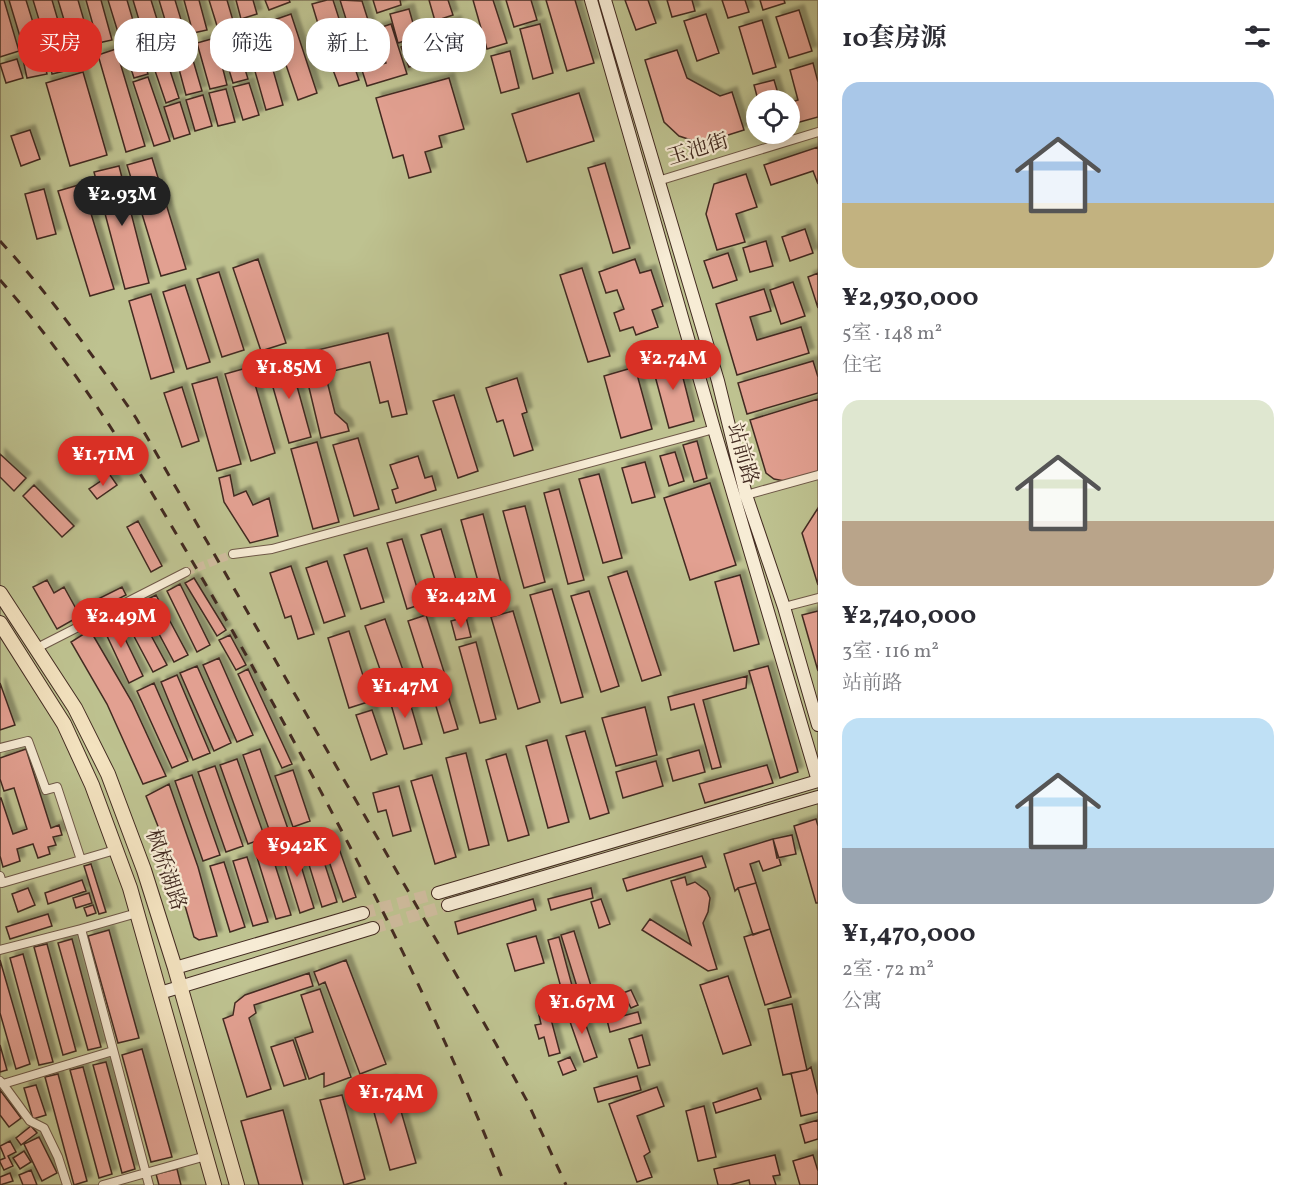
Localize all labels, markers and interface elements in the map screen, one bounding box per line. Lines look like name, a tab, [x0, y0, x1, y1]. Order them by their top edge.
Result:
chip: 买房	[18, 18, 102, 72]
chip: 租房	[114, 18, 198, 72]
chip: 筛选	[210, 18, 294, 72]
chip: 新上	[306, 18, 390, 72]
chip: 公寓	[402, 18, 486, 72]
icon: filters	[1241, 20, 1274, 53]
text: 10套房源	[842, 21, 946, 57]
map controls	[746, 90, 800, 144]
button: locate	[746, 90, 800, 144]
icon: home	[1004, 121, 1112, 229]
street label: 玉池街	[664, 127, 732, 173]
pin: ¥2.93M	[73, 176, 171, 227]
text: ¥2.93M	[87, 181, 157, 209]
text: ¥2,930,000	[842, 280, 979, 316]
text: 5室 · 148 m²	[842, 320, 942, 348]
pin: ¥2.74M	[624, 340, 722, 391]
text: ¥2.74M	[639, 345, 707, 373]
pin: ¥1.85M	[240, 349, 338, 400]
text: 住宅	[842, 352, 882, 380]
text: ¥1.85M	[256, 354, 322, 382]
street label: 站前路	[719, 420, 765, 488]
pin: ¥1.71M	[54, 436, 152, 487]
icon: home	[1004, 439, 1112, 547]
text: ¥1.71M	[72, 441, 134, 469]
pin: ¥2.42M	[412, 578, 510, 629]
text: ¥2.42M	[426, 583, 496, 611]
pin: ¥2.49M	[72, 598, 170, 649]
text: ¥2,740,000	[842, 598, 976, 634]
text: ¥2.49M	[86, 603, 156, 631]
text: 3室 · 116 m²	[842, 638, 939, 666]
pin: ¥1.47M	[356, 668, 454, 719]
text: 站前路	[842, 670, 902, 698]
text: ¥1.47M	[371, 673, 439, 701]
icon: home	[1004, 757, 1112, 865]
street label: 枫桥湖路	[138, 826, 192, 914]
pin: ¥942K	[255, 827, 339, 878]
text: ¥942K	[267, 832, 327, 860]
text: ¥1,470,000	[842, 916, 975, 952]
text: 2室 · 72 m²	[842, 956, 934, 984]
pin: ¥1.67M	[533, 984, 631, 1035]
text: 公寓	[842, 988, 882, 1016]
text: ¥1.67M	[549, 989, 615, 1017]
pin: ¥1.74M	[342, 1074, 440, 1125]
text: ¥1.74M	[358, 1079, 424, 1107]

